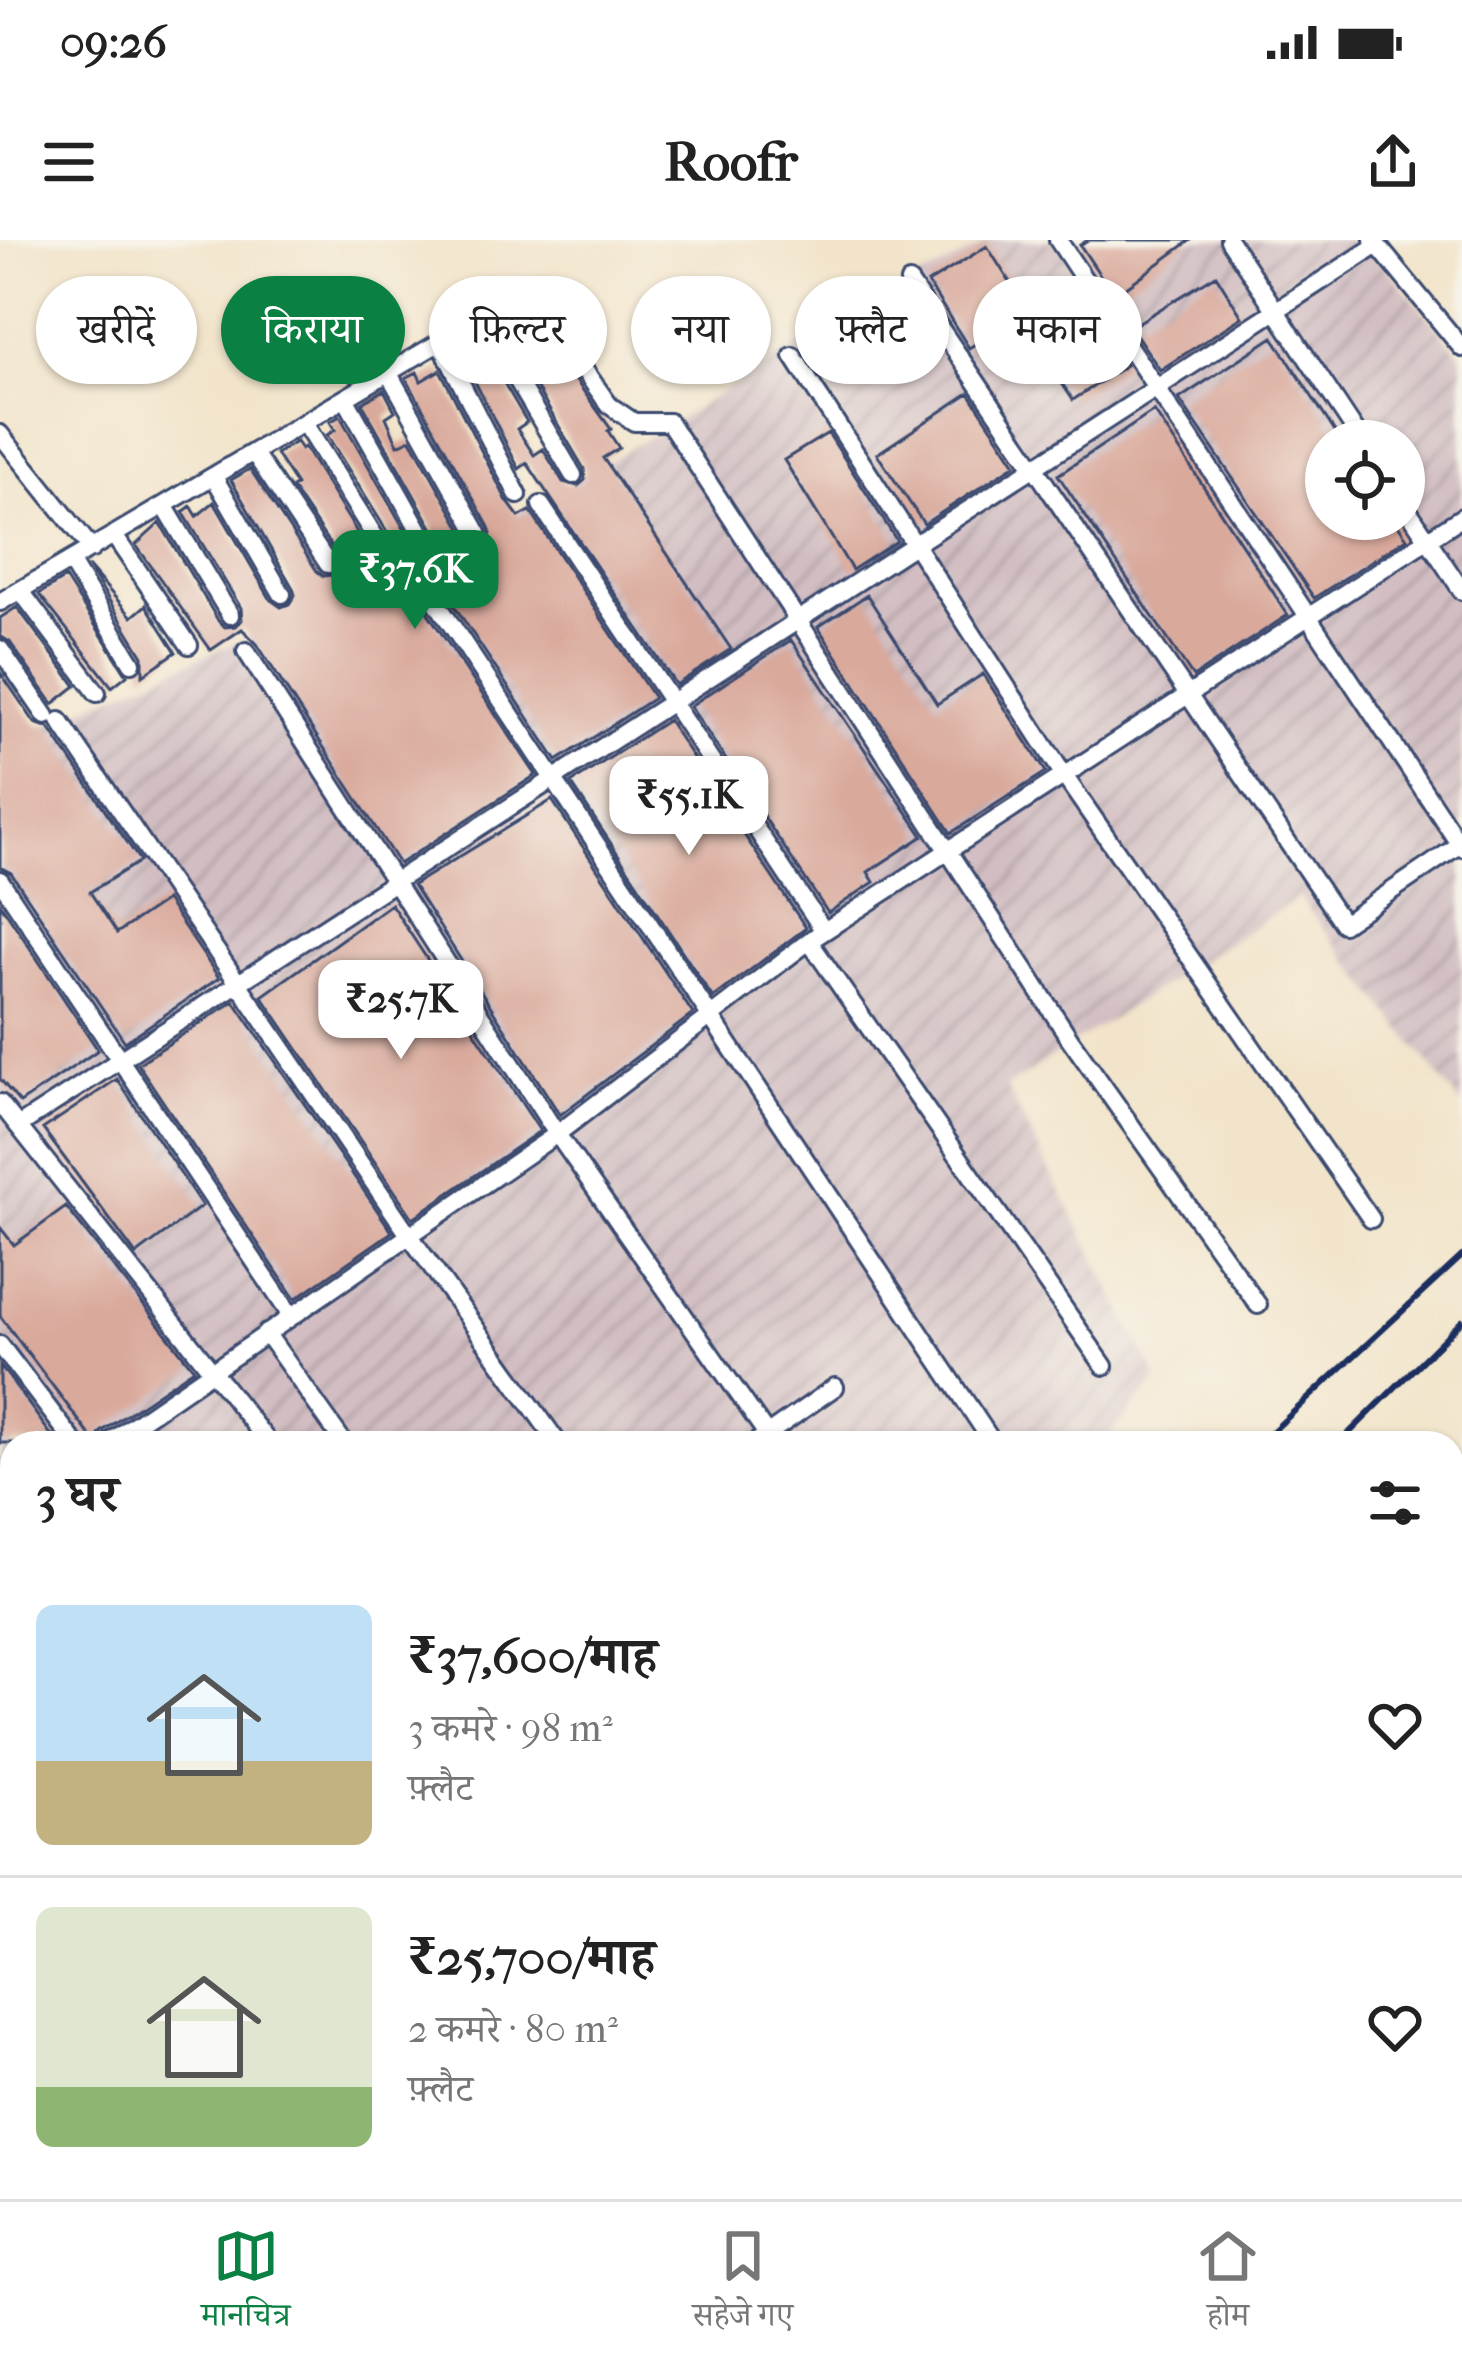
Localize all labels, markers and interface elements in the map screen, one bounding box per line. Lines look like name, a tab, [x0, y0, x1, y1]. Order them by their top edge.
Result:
text: 09:26	[60, 16, 167, 69]
icon: menu	[36, 129, 102, 195]
icon: share	[1360, 129, 1426, 195]
text: Roofr	[664, 131, 798, 194]
chip: खरीदें	[36, 276, 197, 384]
chip: किराया	[221, 276, 405, 384]
chip: फ़िल्टर	[429, 276, 607, 384]
chip: नया	[631, 276, 771, 384]
chip: फ़्लैट	[795, 276, 949, 384]
chip: मकान	[973, 276, 1142, 384]
map controls	[1305, 420, 1425, 540]
button: locate	[1305, 420, 1425, 540]
pin: ₹37.6K	[317, 530, 513, 632]
text: ₹37.6K	[358, 546, 472, 592]
pin: ₹55.1K	[591, 756, 787, 858]
text: ₹55.1K	[636, 772, 742, 818]
pin: ₹25.7K	[303, 960, 499, 1062]
text: ₹25.7K	[345, 976, 457, 1022]
text: 3 घर	[36, 1464, 119, 1524]
icon: filters	[1362, 1470, 1428, 1536]
text: ₹37,600/माह	[408, 1626, 657, 1686]
icon: home	[132, 1653, 276, 1797]
icon: heart	[1362, 1692, 1428, 1758]
text: 3 कमरे · 98 m²	[408, 1705, 613, 1751]
text: फ़्लैट	[408, 1765, 473, 1811]
text: ₹25,700/माह	[408, 1927, 655, 1987]
icon: home	[132, 1955, 276, 2099]
icon: heart	[1362, 1994, 1428, 2060]
text: 2 कमरे · 80 m²	[408, 2006, 618, 2052]
text: फ़्लैट	[408, 2066, 473, 2112]
tab: मानचित्र	[201, 2223, 290, 2347]
tab: सहेजे गए	[692, 2223, 793, 2347]
tab: होम	[1195, 2223, 1261, 2347]

